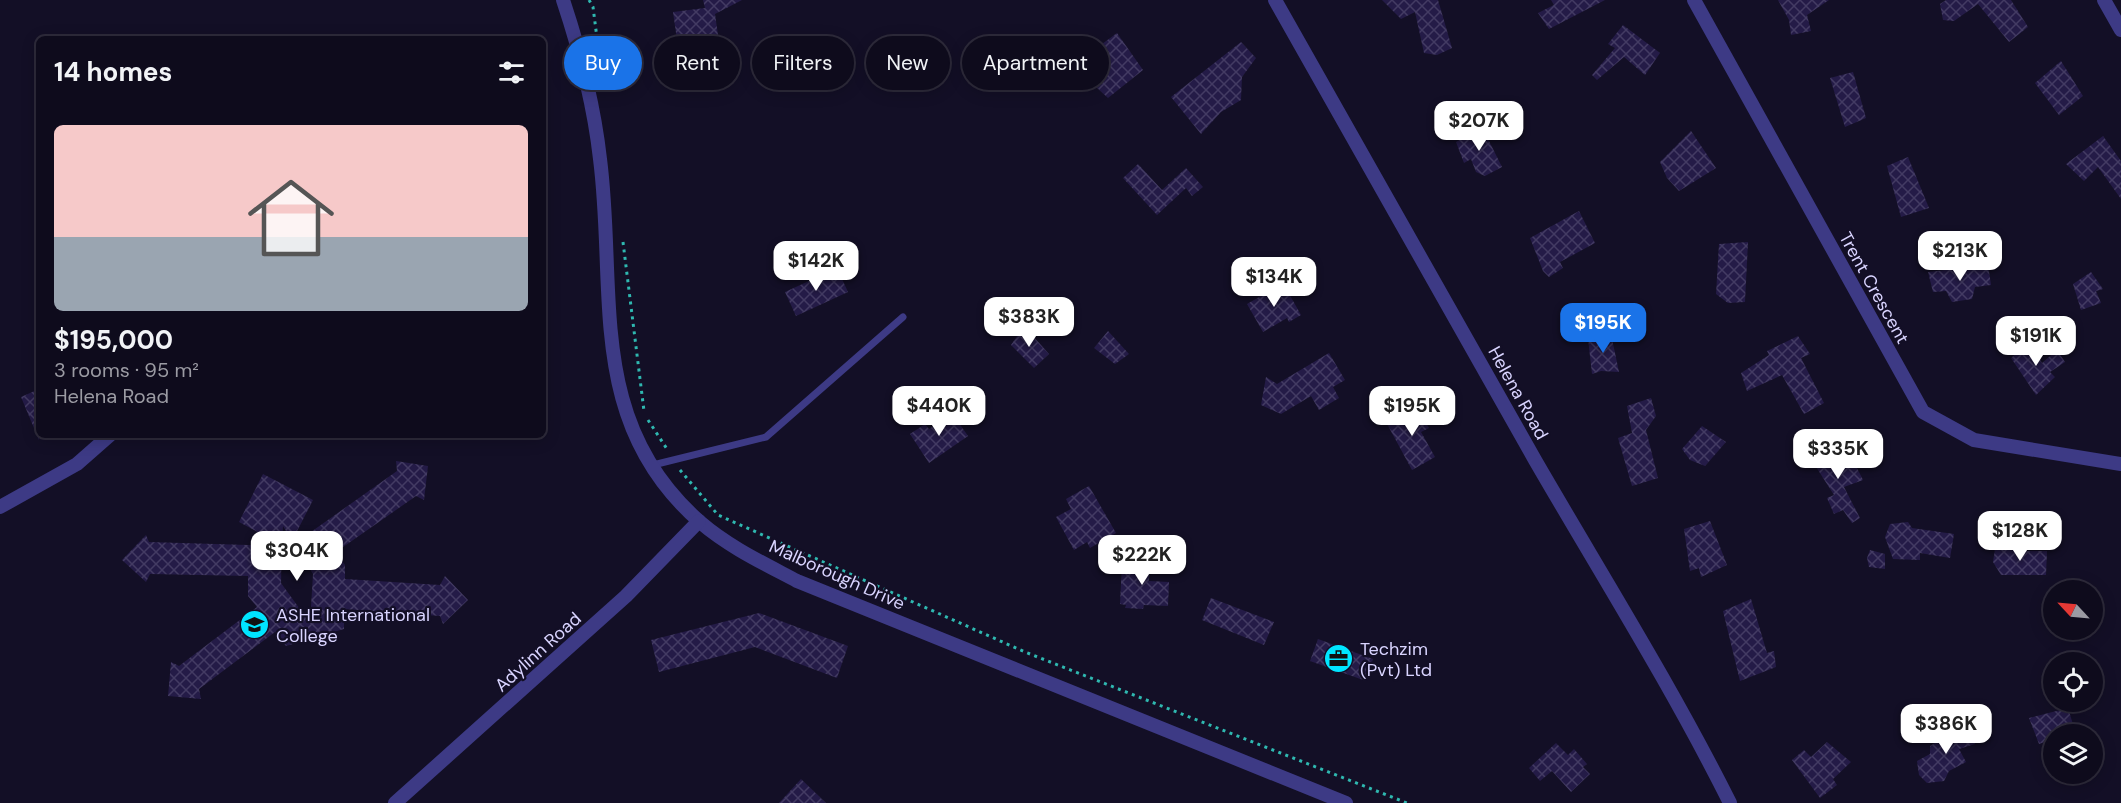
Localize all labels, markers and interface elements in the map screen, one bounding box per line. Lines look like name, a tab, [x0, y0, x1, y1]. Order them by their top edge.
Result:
chip: Buy	[564, 36, 642, 90]
chip: Rent	[654, 36, 740, 90]
chip: Filters	[752, 36, 854, 90]
chip: New	[866, 36, 950, 90]
chip: Apartment	[962, 36, 1109, 90]
text: 14 homes	[54, 55, 172, 89]
icon: filters	[495, 56, 528, 89]
pin: $207K	[1437, 101, 1521, 152]
text: $207K	[1448, 107, 1510, 133]
icon: home	[237, 164, 345, 272]
street label: Trent Crescent	[1833, 228, 1915, 348]
pin: $213K	[1918, 231, 2002, 282]
text: $213K	[1932, 237, 1988, 263]
pin: $142K	[774, 241, 858, 292]
text: $142K	[788, 247, 844, 273]
pin: $134K	[1232, 257, 1316, 308]
text: $134K	[1245, 263, 1303, 289]
pin: $383K	[987, 297, 1071, 348]
text: $383K	[998, 303, 1060, 329]
pin: $195K	[1561, 303, 1645, 354]
text: $195K	[1574, 309, 1632, 335]
pin: $191K	[1994, 316, 2078, 367]
text: $191K	[2010, 322, 2062, 348]
text: $195,000	[54, 323, 173, 357]
street label: Helena Road	[1482, 342, 1554, 444]
text: 3 rooms · 95 m²	[54, 357, 199, 383]
text: Helena Road	[54, 383, 169, 409]
pin: $440K	[897, 386, 981, 437]
pin: $195K	[1370, 386, 1454, 437]
text: $440K	[906, 392, 972, 418]
text: $195K	[1383, 392, 1441, 418]
pin: $335K	[1796, 429, 1880, 480]
text: $335K	[1807, 435, 1869, 461]
pin: $128K	[1978, 511, 2062, 562]
text: $128K	[1992, 517, 2048, 543]
pin: $304K	[255, 531, 339, 582]
street label: Malborough Drive	[765, 534, 909, 616]
pin: $222K	[1100, 535, 1184, 586]
text: $304K	[265, 537, 329, 563]
text: $222K	[1112, 541, 1172, 567]
north arrow	[2043, 580, 2103, 640]
map controls	[2043, 580, 2103, 784]
place label: ASHE International College	[276, 603, 430, 648]
street label: Adylinn Road	[490, 607, 586, 697]
school or university icon: ASHE International College	[239, 609, 271, 641]
place label: Techzim (Pvt) Ltd	[1360, 637, 1432, 682]
office icon: Techzim (Pvt) Ltd	[1323, 643, 1355, 675]
button: locate	[2043, 652, 2103, 712]
pin: $386K	[1904, 704, 1988, 755]
text: $386K	[1915, 710, 1977, 736]
button: layers	[2043, 724, 2103, 784]

